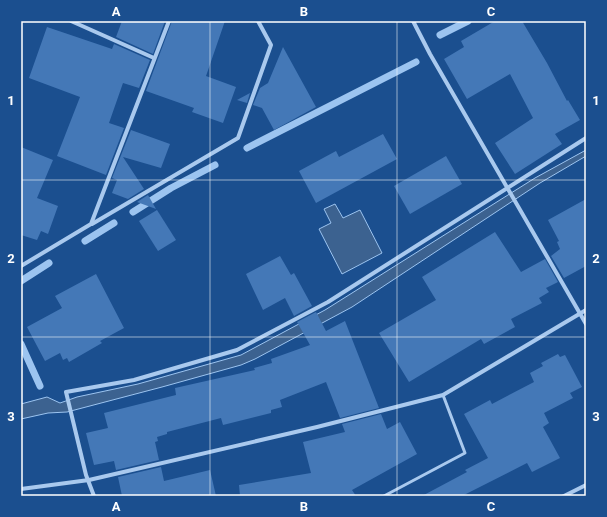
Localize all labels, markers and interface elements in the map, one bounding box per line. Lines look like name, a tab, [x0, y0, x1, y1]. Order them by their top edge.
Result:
text: A	[112, 4, 121, 19]
text: B	[300, 4, 308, 19]
text: C	[487, 4, 496, 19]
text: 1	[7, 93, 15, 108]
text: 1	[592, 93, 600, 108]
text: 2	[7, 251, 15, 266]
text: 2	[592, 251, 600, 266]
text: 3	[7, 409, 15, 424]
text: 3	[592, 409, 600, 424]
text: A	[112, 499, 121, 514]
text: B	[300, 499, 308, 514]
text: C	[487, 499, 496, 514]

